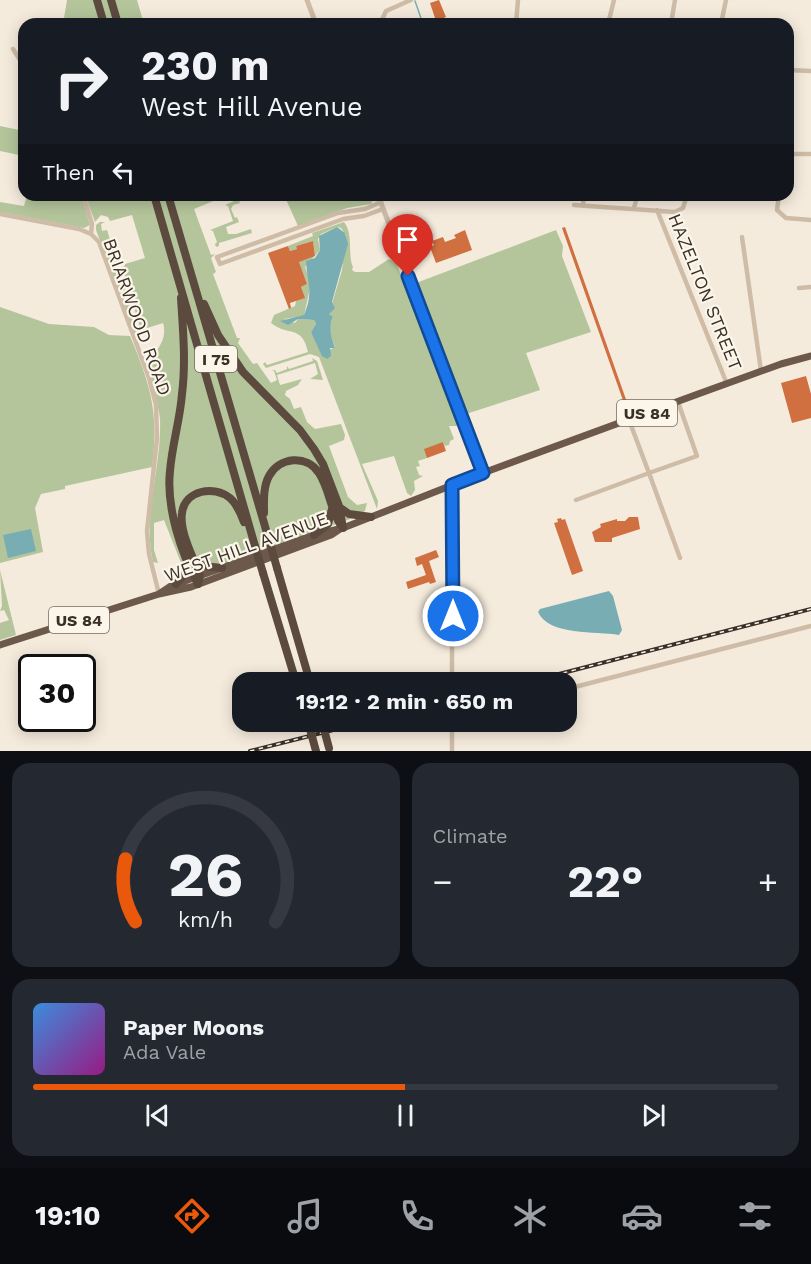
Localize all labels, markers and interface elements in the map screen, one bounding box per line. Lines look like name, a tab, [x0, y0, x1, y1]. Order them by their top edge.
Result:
text: 230 m	[141, 41, 270, 90]
icon: right	[42, 42, 120, 120]
text: West Hill Avenue	[141, 91, 363, 123]
icon: left	[107, 156, 140, 189]
text: Then	[42, 160, 95, 185]
street label: HAZELTON STREET	[664, 210, 747, 373]
pin	[382, 214, 433, 276]
icon: arrive	[391, 223, 424, 256]
street label: BRIARWOOD ROAD	[99, 235, 176, 398]
road number: I 75	[195, 346, 237, 372]
road number: US 84	[617, 400, 677, 426]
street label: WEST HILL AVENUE	[161, 507, 331, 586]
position arrow	[421, 584, 485, 648]
road number: US 84	[49, 607, 109, 633]
speed limit sign: 30	[18, 654, 96, 732]
text: 19:12 · 2 min · 650 m	[296, 689, 513, 714]
text: Climate	[433, 824, 508, 848]
text: 26	[168, 838, 244, 911]
text: 22°	[567, 855, 643, 908]
text: −	[433, 862, 452, 901]
text: +	[758, 862, 778, 901]
text: km/h	[178, 907, 233, 932]
text: Paper Moons	[123, 1015, 264, 1040]
text: Ada Vale	[123, 1040, 206, 1064]
icon: previous	[141, 1099, 174, 1132]
icon: pause	[389, 1099, 422, 1132]
icon: next	[637, 1099, 670, 1132]
icon: directions	[171, 1195, 213, 1237]
icon: music	[284, 1195, 326, 1237]
icon: phone	[396, 1195, 438, 1237]
icon: climate	[509, 1195, 551, 1237]
icon: car	[621, 1195, 663, 1237]
icon: filters	[734, 1195, 776, 1237]
text: 19:10	[35, 1200, 101, 1232]

